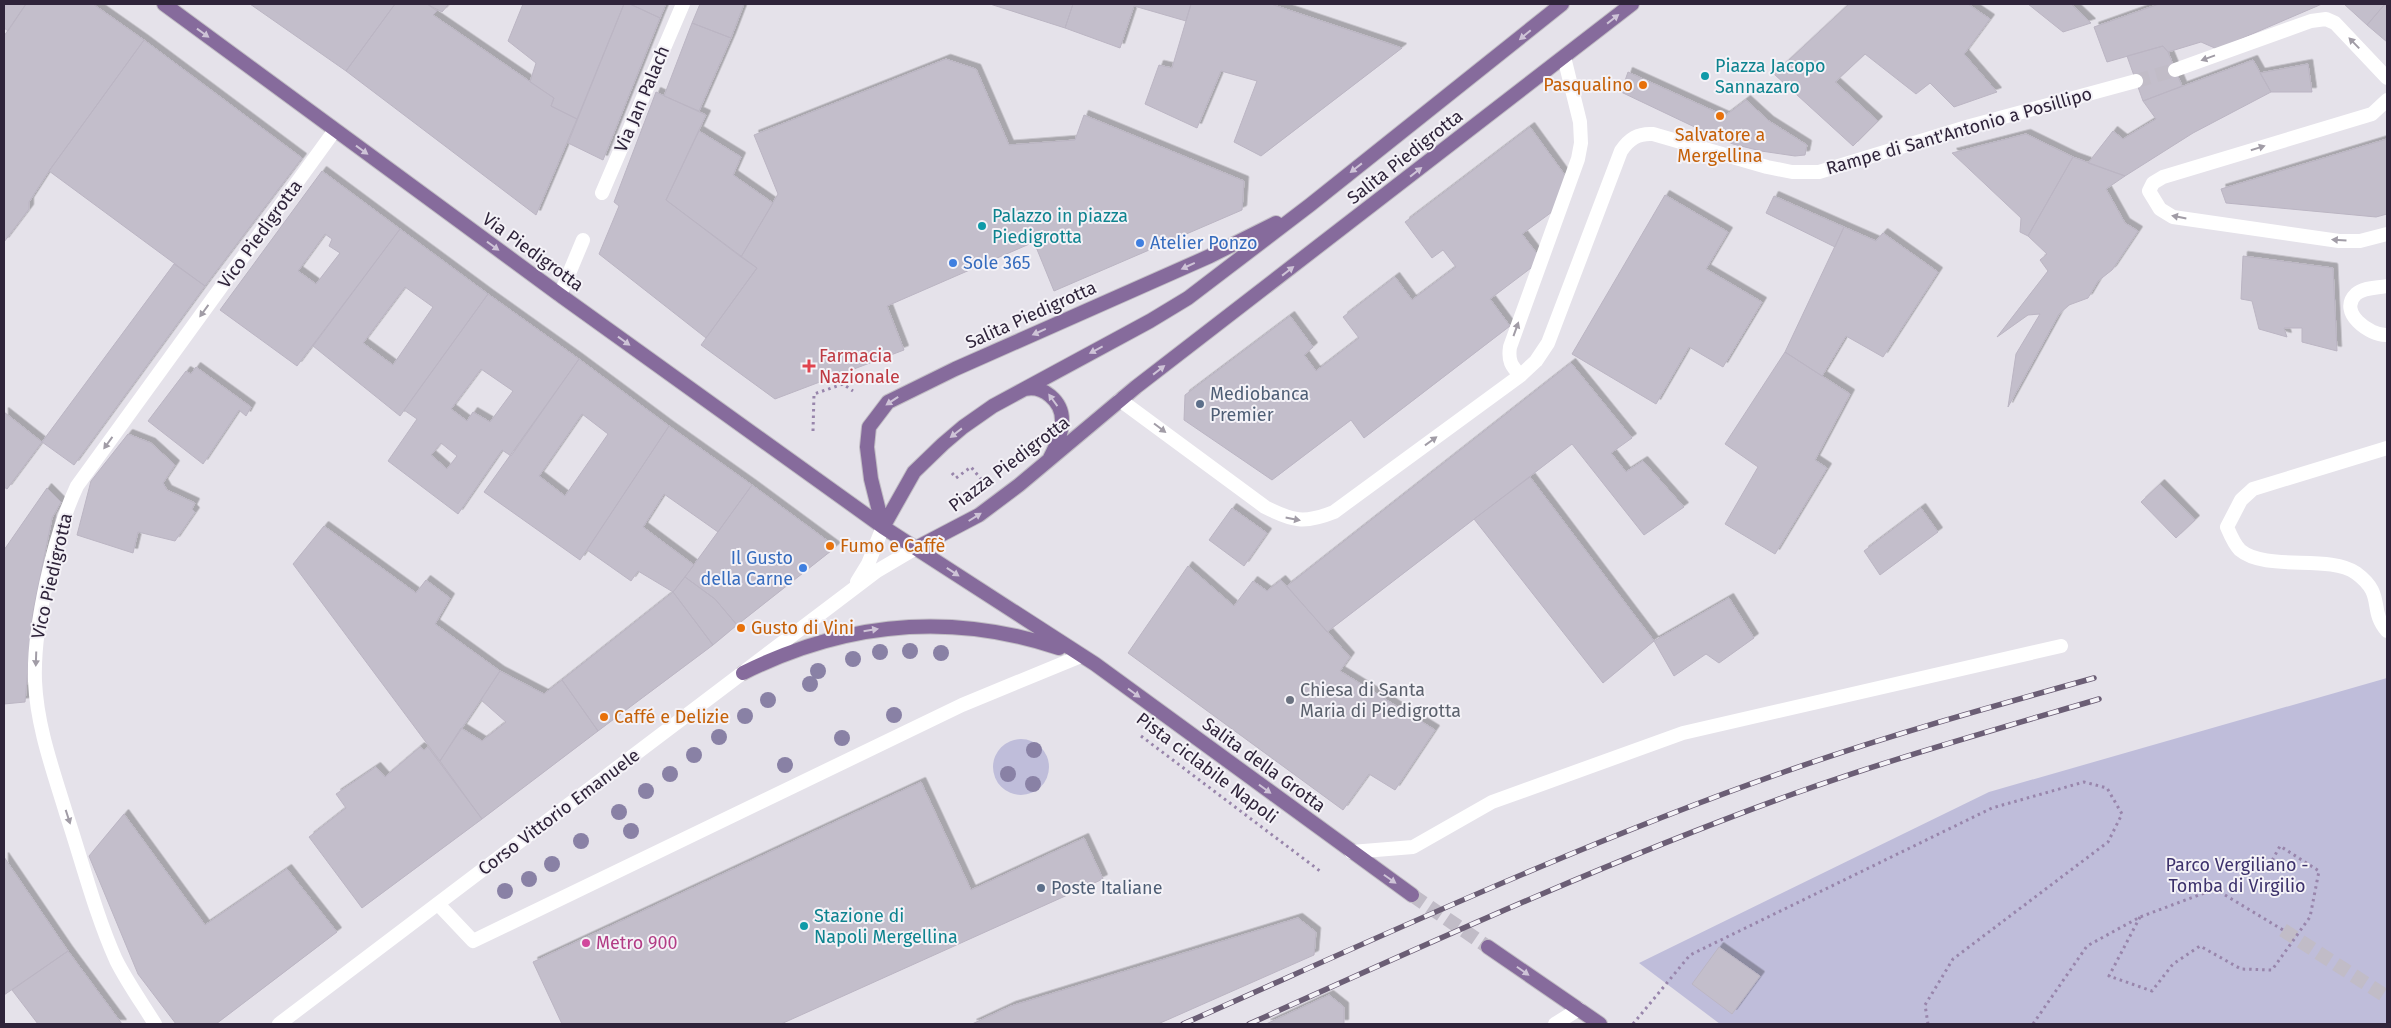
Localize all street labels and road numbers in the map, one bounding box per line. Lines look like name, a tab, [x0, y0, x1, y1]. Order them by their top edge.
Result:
street label: Via Jan Palach	[610, 42, 674, 156]
street label: Rampe di Sant'Antonio a Posillipo	[1824, 82, 2094, 180]
street label: Salita Piedigrotta	[1343, 105, 1467, 209]
street label: Vico Piedigrotta	[213, 175, 307, 293]
street label: Via Piedigrotta	[478, 208, 588, 296]
street label: Salita Piedigrotta	[962, 276, 1100, 354]
street label: Piazza Piedigrotta	[944, 411, 1074, 517]
street label: Vico Piedigrotta	[27, 511, 77, 641]
street label: Pista ciclabile Napoli	[1132, 708, 1282, 828]
street label: Salita della Grotta	[1198, 713, 1330, 817]
street label: Corso Vittorio Emanuele	[474, 744, 644, 880]

